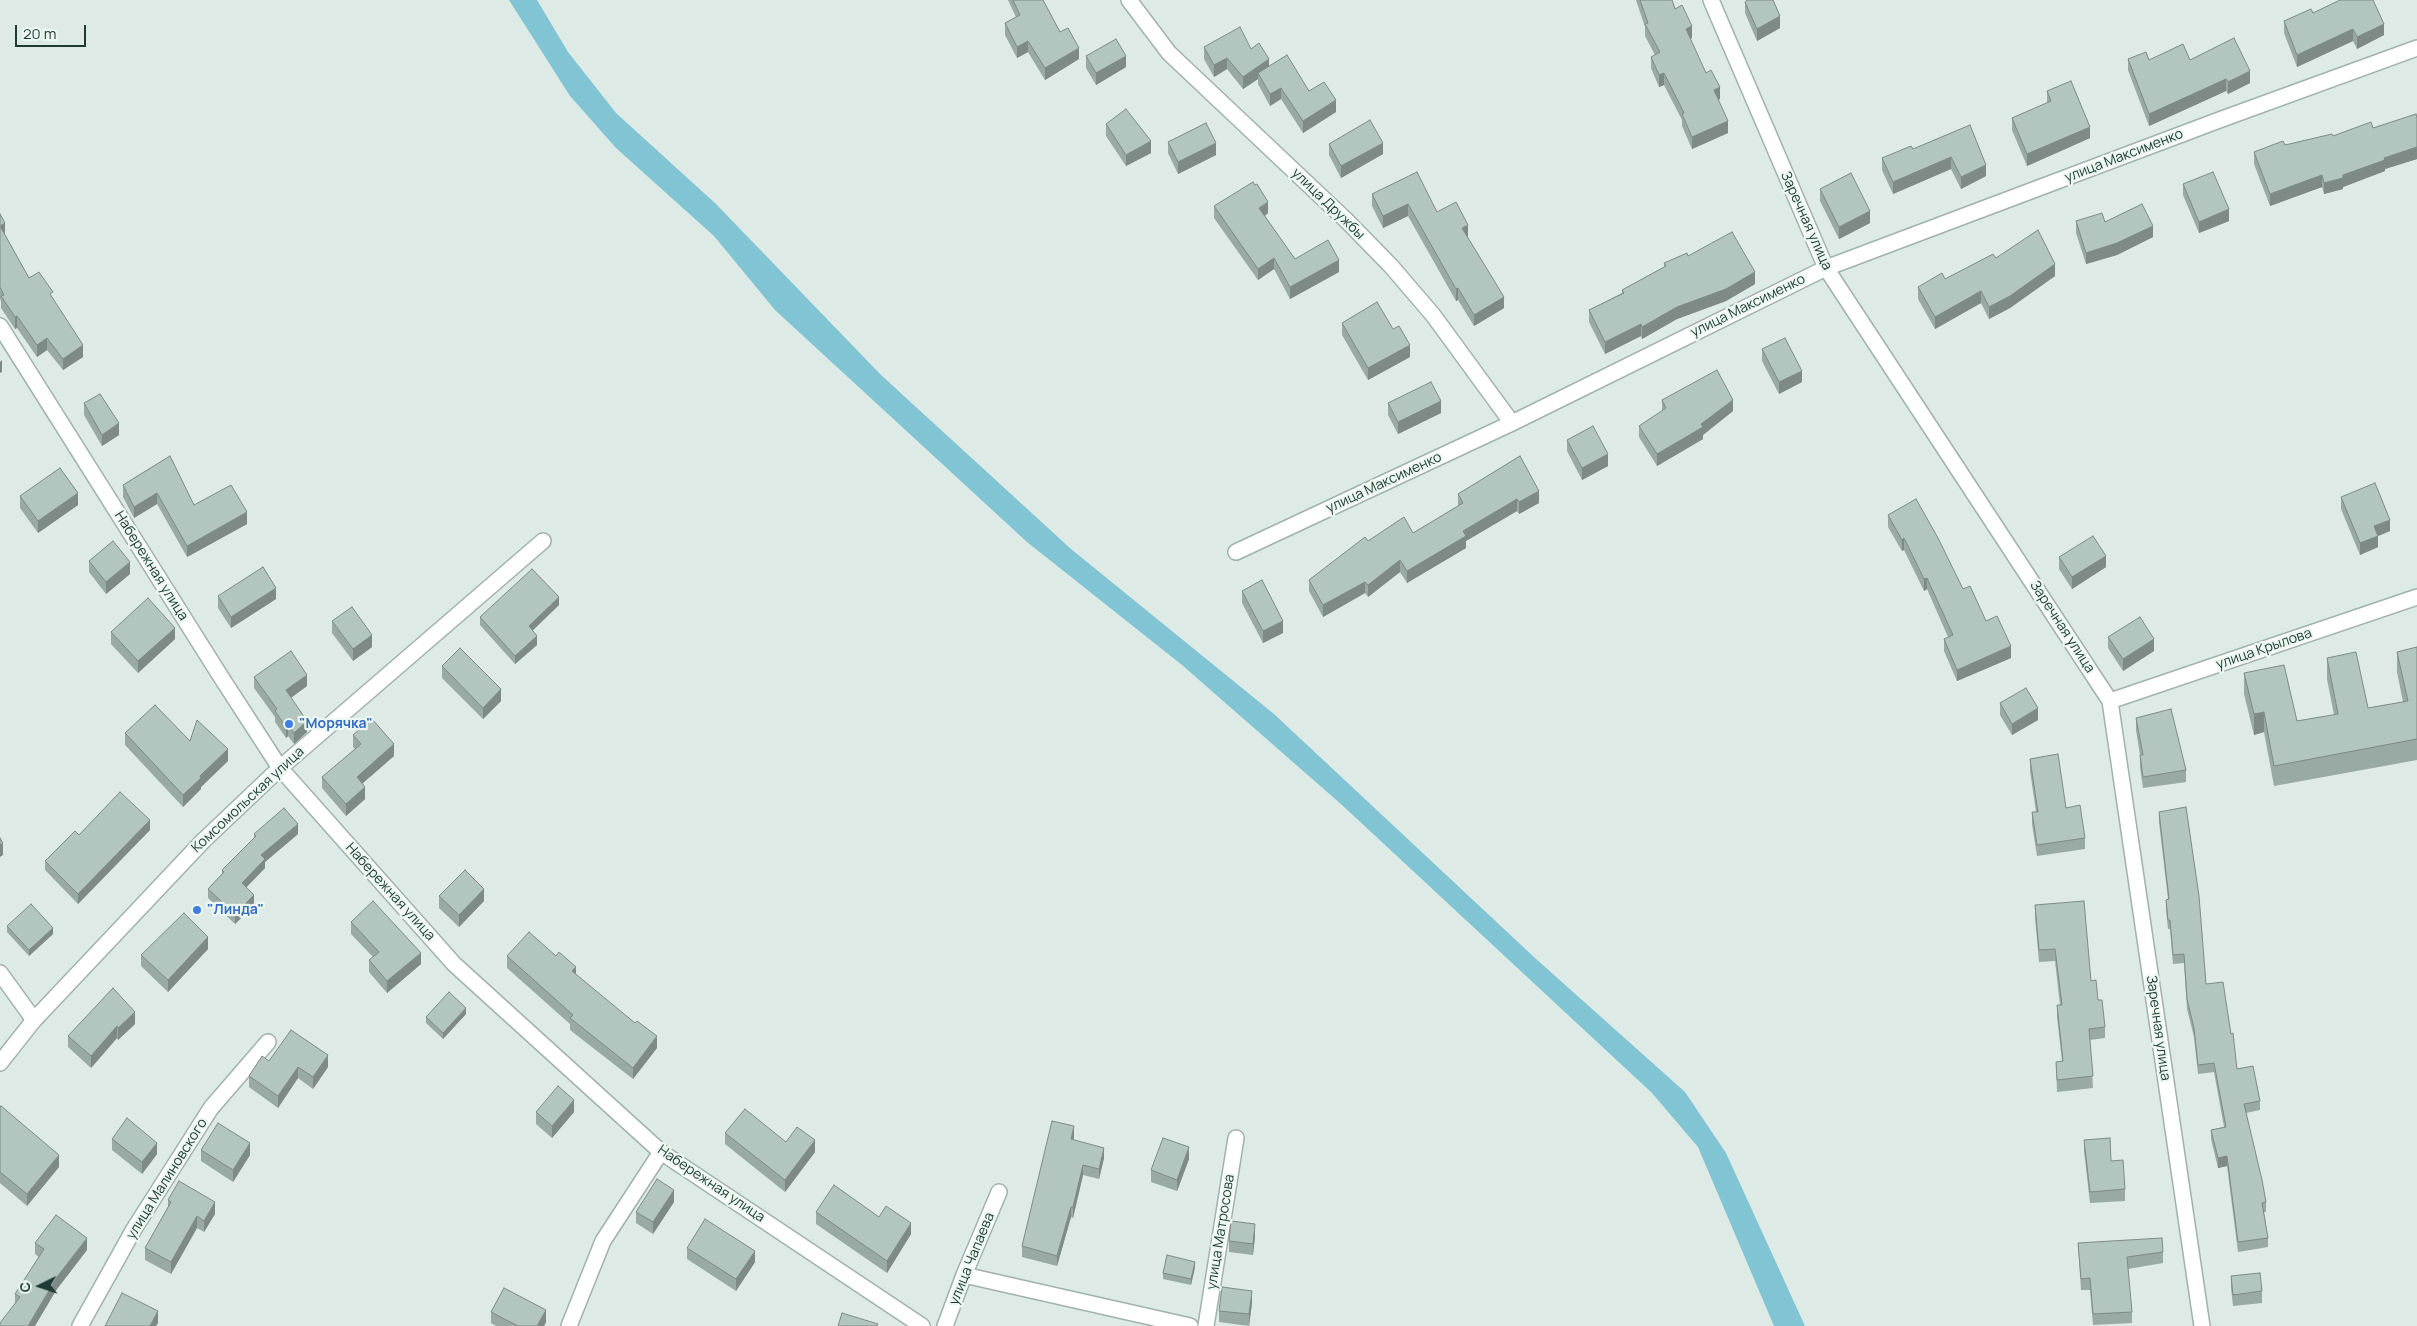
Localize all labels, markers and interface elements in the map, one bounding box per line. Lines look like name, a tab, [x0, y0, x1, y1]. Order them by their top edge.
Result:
scale bar	[18, 15, 89, 47]
text: 20 m	[23, 23, 56, 44]
street label: улица Максименко	[2062, 126, 2186, 186]
street label: улица Дружбы	[1288, 165, 1368, 243]
street label: Заречная улица	[1777, 169, 1835, 273]
street label: улица Максименко	[1688, 271, 1808, 341]
street label: улица Максименко	[1324, 449, 1444, 517]
street label: Набережная улица	[111, 508, 191, 624]
street label: Заречная улица	[2026, 578, 2098, 676]
street label: улица Крылова	[2214, 625, 2314, 673]
place label: "Морячка"	[299, 716, 373, 732]
marker: "Морячка"	[283, 718, 295, 730]
street label: Комсомольская улица	[188, 744, 308, 856]
street label: Набережная улица	[342, 840, 438, 944]
place label: "Линда"	[207, 902, 264, 918]
marker: "Линда"	[191, 904, 203, 916]
street label: Заречная улица	[2142, 974, 2174, 1082]
street label: улица Малиновского	[123, 1115, 211, 1243]
street label: Набережная улица	[654, 1142, 768, 1226]
street label: улица Матросова	[1204, 1173, 1238, 1291]
street label: улица Чапаева	[946, 1210, 998, 1308]
north arrow	[15, 1261, 65, 1311]
text: С	[15, 1281, 34, 1293]

